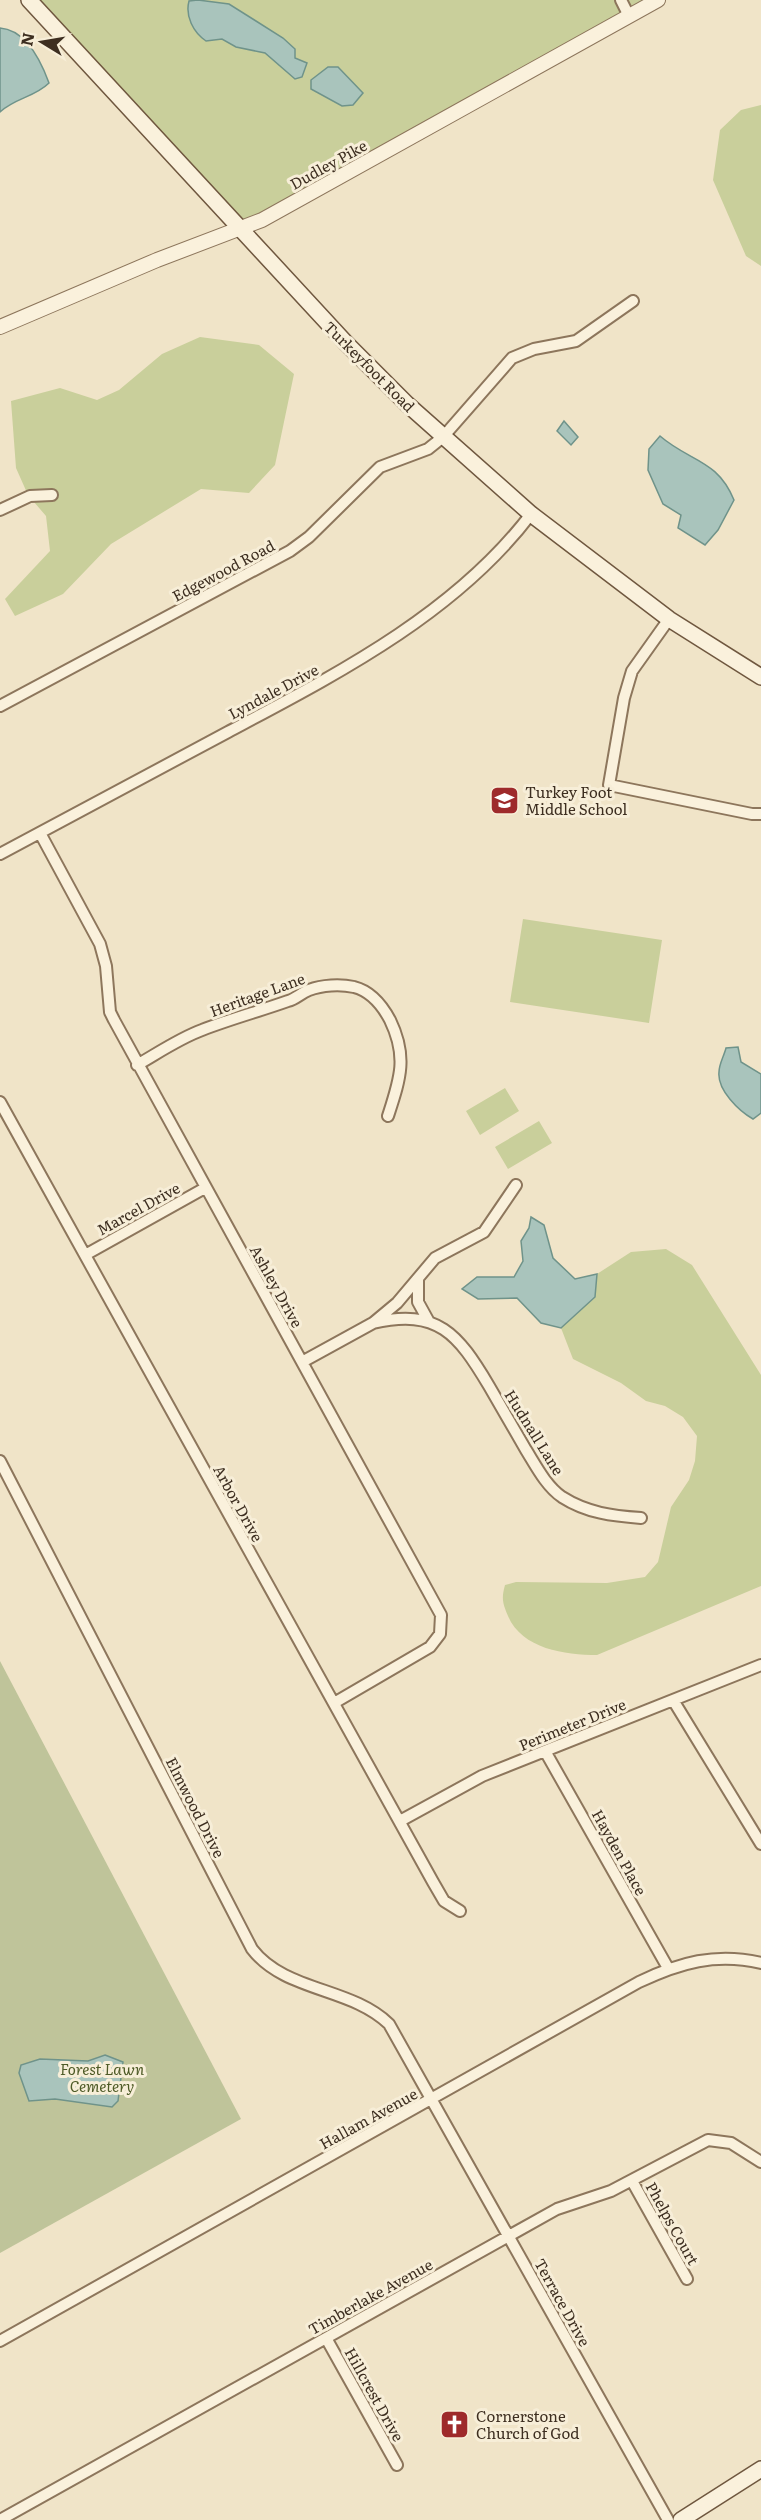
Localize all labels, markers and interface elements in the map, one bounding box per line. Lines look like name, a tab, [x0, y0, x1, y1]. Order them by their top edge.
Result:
north arrow	[12, 12, 72, 72]
text: N	[13, 30, 39, 48]
street label: Dudley Pike	[285, 133, 371, 195]
street label: Turkeyfoot Road	[319, 315, 421, 417]
street label: Edgewood Road	[168, 533, 278, 607]
street label: Lyndale Drive	[224, 657, 322, 724]
place label: Turkey Foot Middle School	[525, 780, 627, 820]
school or university icon: Turkey Foot Middle School	[488, 784, 520, 816]
street label: Heritage Lane	[206, 966, 308, 1022]
street label: Marcel Drive	[92, 1176, 184, 1240]
street label: Ashley Drive	[245, 1241, 309, 1332]
street label: Hudnall Lane	[500, 1385, 571, 1479]
street label: Arbor Drive	[208, 1460, 270, 1546]
street label: Perimeter Drive	[515, 1692, 629, 1756]
street label: Elmwood Drive	[161, 1753, 231, 1862]
street label: Hayden Place	[587, 1805, 653, 1899]
park label: Forest Lawn Cemetery	[60, 2057, 144, 2097]
street label: Hallam Avenue	[315, 2081, 421, 2154]
street label: Phelps Court	[641, 2177, 705, 2269]
street label: Timberlake Avenue	[304, 2252, 437, 2340]
street label: Terrace Drive	[529, 2254, 597, 2350]
street label: Hillcrest Drive	[340, 2343, 411, 2445]
place label: Cornerstone Church of God	[476, 2404, 580, 2444]
church icon: Cornerstone Church of God	[439, 2408, 471, 2440]

